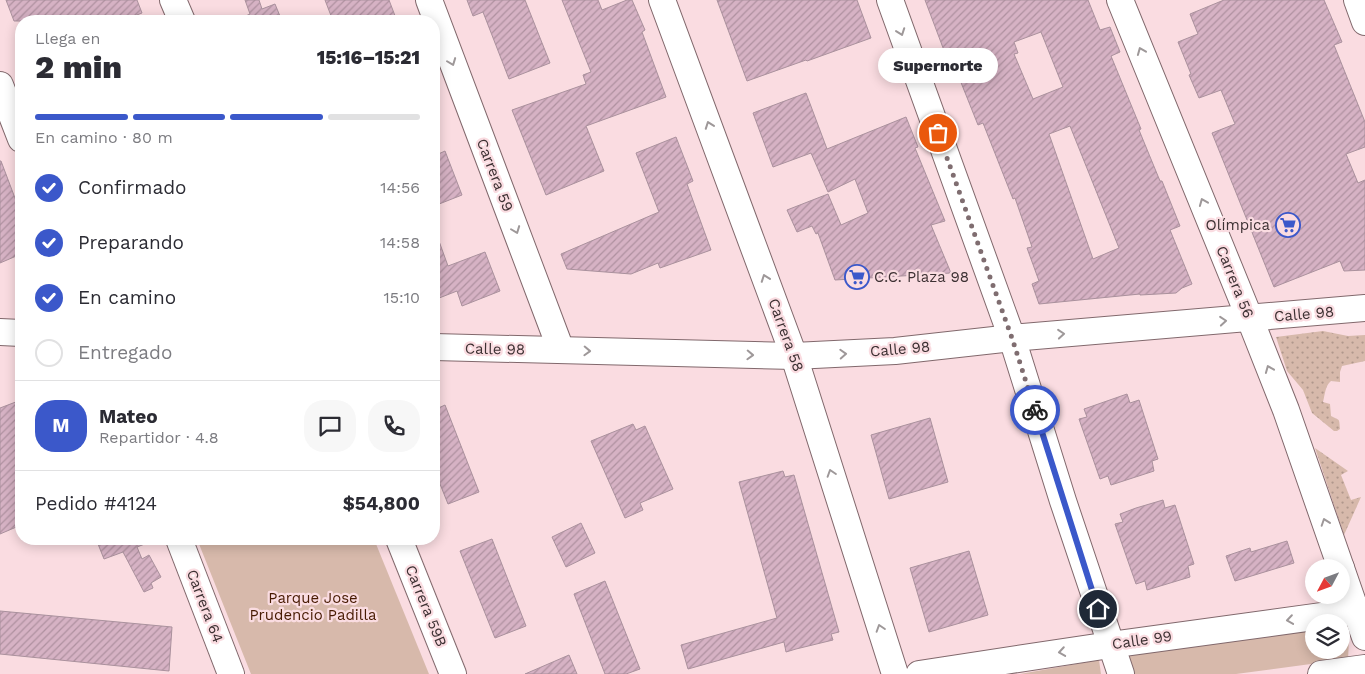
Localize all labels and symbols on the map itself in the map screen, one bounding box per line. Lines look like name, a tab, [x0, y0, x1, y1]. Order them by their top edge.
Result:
one-way arrow	[895, 28, 905, 36]
one-way arrow	[1137, 47, 1147, 56]
callout: Supernorte	[878, 48, 998, 83]
one-way arrow	[446, 57, 456, 66]
pin	[917, 112, 959, 154]
one-way arrow	[705, 122, 715, 130]
street label: Carrera 59	[473, 136, 517, 214]
one-way arrow	[1198, 198, 1209, 207]
supermarket icon: Olímpica	[1275, 212, 1301, 238]
place label: Olímpica	[1206, 216, 1270, 234]
one-way arrow	[510, 225, 520, 234]
street label: Carrera 56	[1212, 243, 1258, 321]
supermarket icon: C.C. Plaza 98	[844, 264, 870, 290]
place label: C.C. Plaza 98	[874, 268, 969, 286]
one-way arrow	[761, 274, 771, 283]
street label: Carrera 58	[764, 296, 808, 374]
street label: Calle 98	[1273, 302, 1335, 326]
one-way arrow	[1219, 315, 1227, 326]
one-way arrow	[1057, 328, 1065, 339]
street label: Calle 98	[869, 337, 931, 361]
street label: Calle 98	[465, 339, 525, 359]
one-way arrow	[584, 345, 592, 356]
one-way arrow	[839, 348, 847, 359]
one-way arrow	[746, 350, 754, 360]
one-way arrow	[1265, 365, 1276, 374]
courier	[1010, 385, 1060, 435]
one-way arrow	[827, 469, 837, 477]
one-way arrow	[1321, 518, 1331, 526]
north arrow	[1305, 559, 1350, 604]
street label: Carrera 59B	[401, 563, 451, 649]
street label: Carrera 64	[183, 567, 227, 645]
pin	[1077, 588, 1119, 630]
park label: Parque Jose Prudencio Padilla	[249, 589, 377, 624]
one-way arrow	[1286, 614, 1294, 624]
one-way arrow	[876, 624, 886, 632]
street label: Calle 99	[1111, 627, 1173, 653]
one-way arrow	[1058, 646, 1066, 657]

